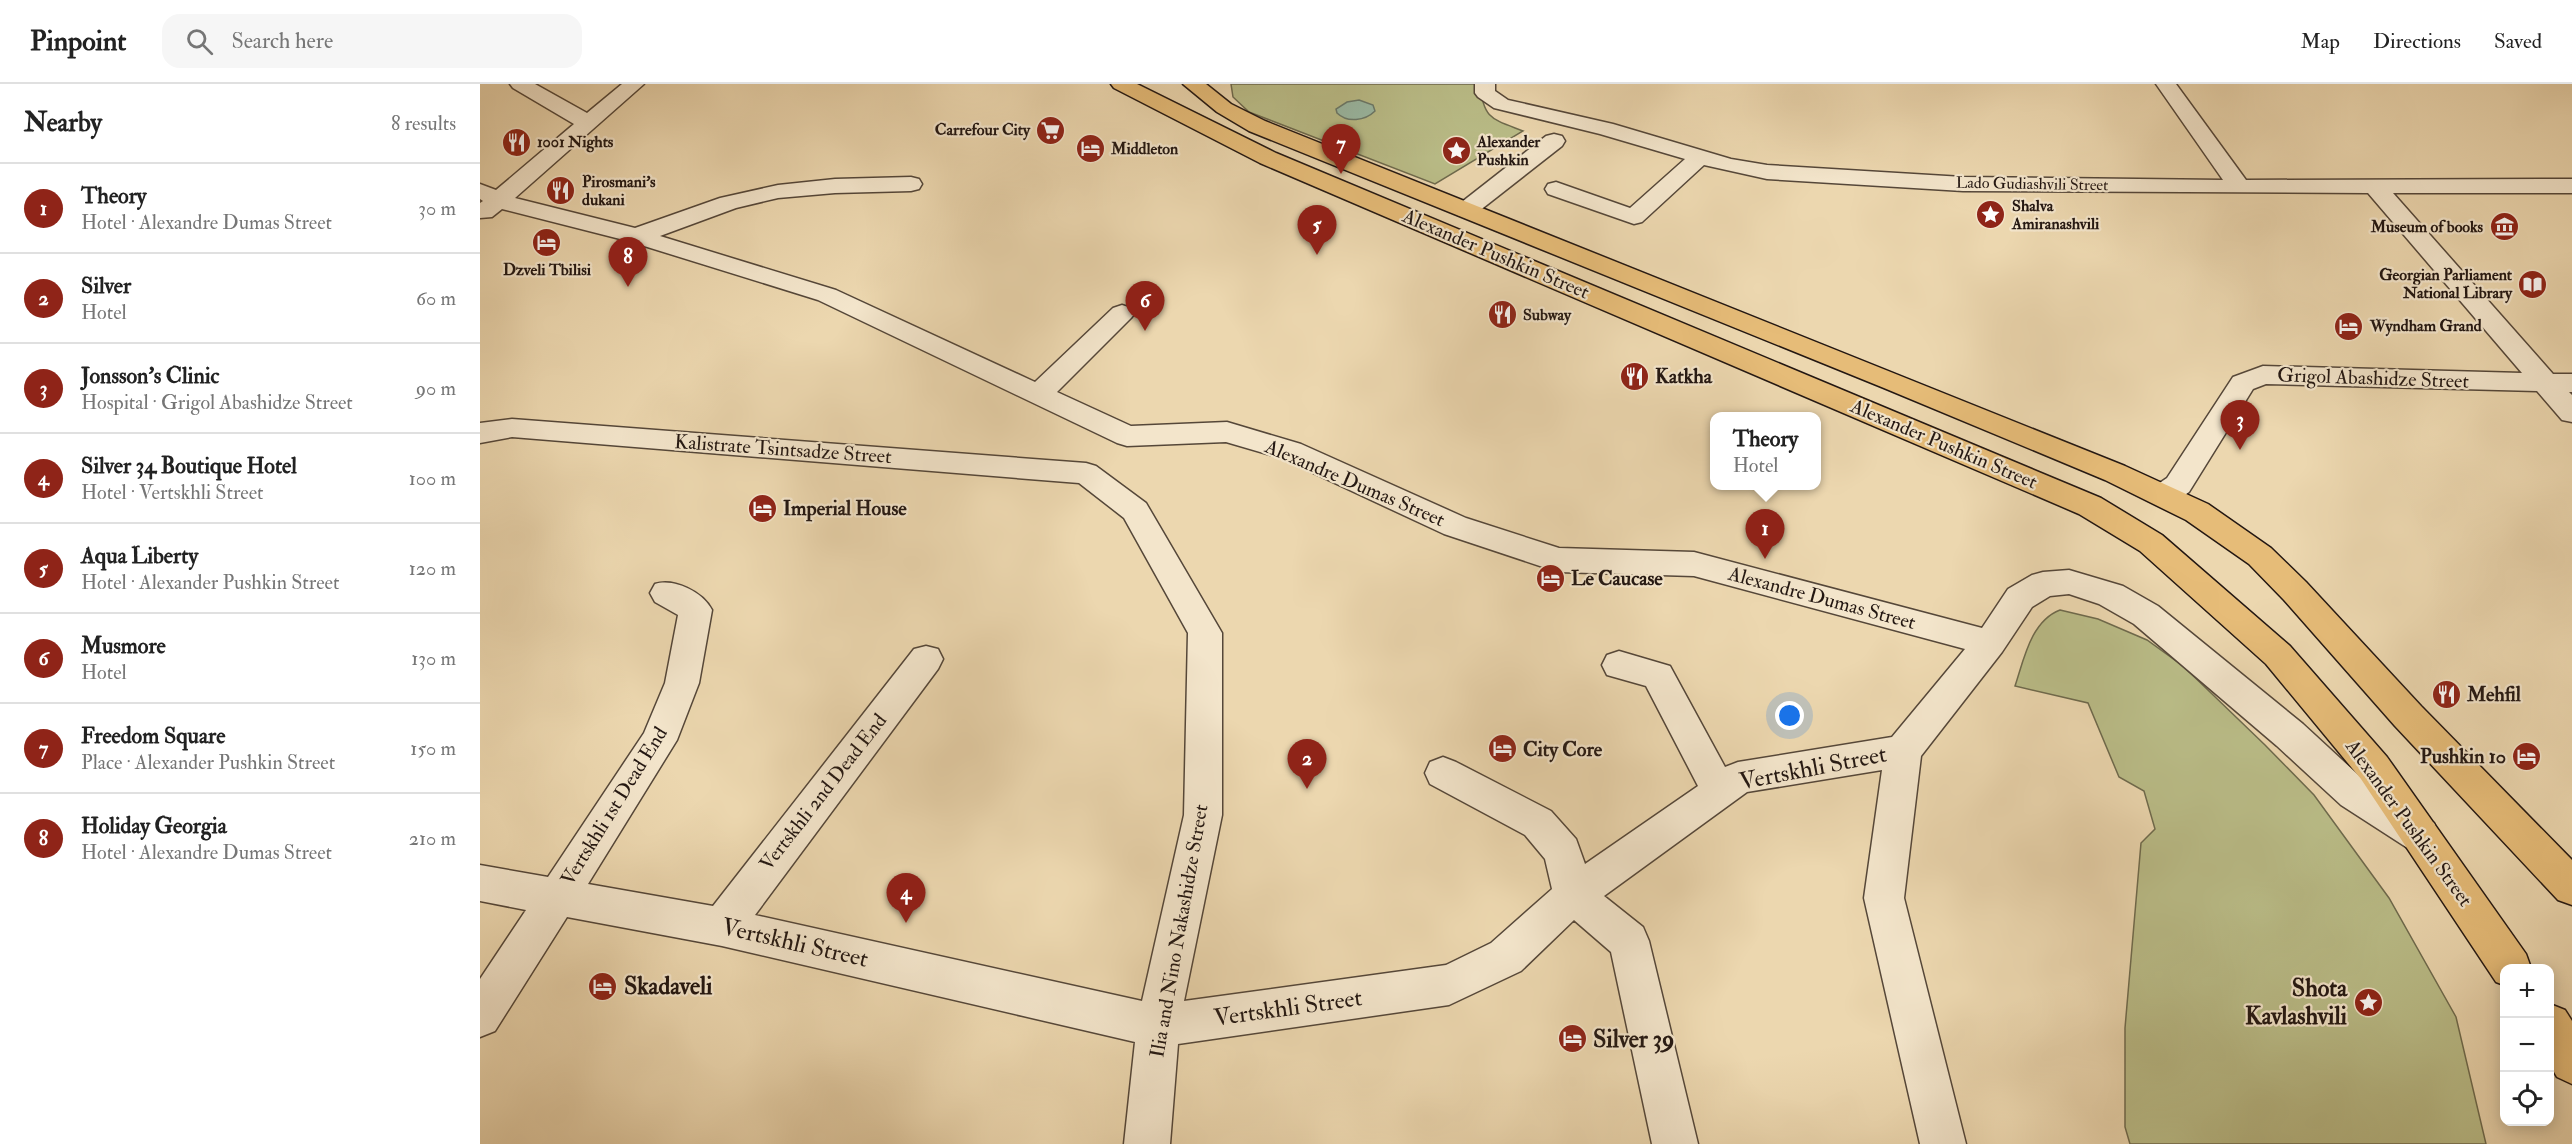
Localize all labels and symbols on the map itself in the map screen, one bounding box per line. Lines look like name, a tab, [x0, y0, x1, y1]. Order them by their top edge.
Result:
supermarket icon: Carrefour City	[1035, 114, 1067, 146]
place label: Carrefour City	[935, 120, 1031, 141]
pin: 7	[1322, 124, 1360, 174]
restaurant icon: 1001 Nights	[500, 126, 532, 158]
place label: 1001 Nights	[537, 132, 614, 153]
place label: Alexander Pushkin	[1476, 132, 1541, 170]
hotel icon: Middleton	[1074, 133, 1106, 165]
place icon: Alexander Pushkin	[1440, 135, 1472, 167]
place label: Middleton	[1110, 139, 1179, 159]
place label: Pirosmani's dukani	[582, 172, 656, 210]
street label: Lado Gudiashvili Street	[1956, 173, 2108, 195]
restaurant icon: Pirosmani's dukani	[545, 175, 577, 207]
place label: Shalva Amiranashvili	[2011, 196, 2100, 234]
place icon: Shalva Amiranashvili	[1975, 199, 2007, 231]
street label: Alexander Pushkin Street	[1398, 203, 1594, 305]
pin: 5	[1298, 206, 1336, 255]
museum icon: Museum of books	[2488, 211, 2520, 243]
place label: Museum of books	[2370, 217, 2484, 237]
hotel icon: Dzveli Tbilisi	[531, 226, 563, 258]
pin: 8	[608, 238, 648, 287]
place label: Dzveli Tbilisi	[503, 260, 592, 280]
place label: Georgian Parliament National Library	[2379, 265, 2513, 304]
library icon: Georgian Parliament National Library	[2517, 268, 2549, 300]
pin: 6	[1126, 282, 1164, 331]
restaurant icon: Subway	[1486, 299, 1518, 331]
place label: Subway	[1523, 305, 1572, 326]
hotel icon: Wyndham Grand	[2333, 310, 2365, 342]
place label: Wyndham Grand	[2369, 316, 2482, 337]
restaurant icon: Katkha	[1618, 360, 1650, 392]
street label: Grigol Abashidze Street	[2277, 362, 2470, 394]
place label: Katkha	[1655, 364, 1713, 389]
street label: Alexander Pushkin Street	[1846, 393, 2042, 495]
pin: 3	[2220, 400, 2260, 450]
street label: Kalistrate Tsintsadze Street	[674, 429, 893, 469]
street label: Alexandre Dumas Street	[1260, 433, 1449, 532]
hotel icon: Imperial House	[746, 492, 778, 524]
place label: Imperial House	[783, 496, 907, 522]
pin: 1	[1746, 510, 1784, 559]
street label: Alexandre Dumas Street	[1725, 561, 1919, 635]
hotel icon: Le Caucase	[1534, 562, 1566, 594]
place label: Le Caucase	[1571, 566, 1663, 591]
restaurant icon: Mehfil	[2430, 678, 2462, 710]
place label: Mehfil	[2466, 682, 2522, 707]
your location	[1775, 701, 1804, 730]
street label: Vertskhli 2nd Dead End	[754, 708, 892, 875]
street label: Vertskhli 1st Dead End	[555, 722, 673, 890]
hotel icon: City Core	[1486, 733, 1518, 765]
street label: Alexander Pushkin Street	[2339, 734, 2478, 912]
place label: City Core	[1523, 737, 1603, 763]
street label: Vertskhli Street	[1737, 738, 1889, 797]
pin: 2	[1288, 740, 1326, 789]
hotel icon: Pushkin 10	[2511, 740, 2543, 772]
place label: Pushkin 10	[2420, 744, 2506, 769]
street label: Ilia and Nino Nakashidze Street	[1144, 802, 1214, 1060]
pin: 4	[886, 874, 926, 923]
street label: Vertskhli Street	[719, 911, 871, 975]
hotel icon: Skadaveli	[587, 970, 619, 1002]
place label: Skadaveli	[624, 971, 713, 1002]
place label: Shota Kavlashvili	[2245, 973, 2348, 1032]
street label: Vertskhli Street	[1212, 982, 1364, 1034]
place icon: Shota Kavlashvili	[2352, 986, 2384, 1018]
hotel icon: Silver 39	[1556, 1023, 1588, 1055]
place label: Silver 39	[1593, 1024, 1674, 1055]

